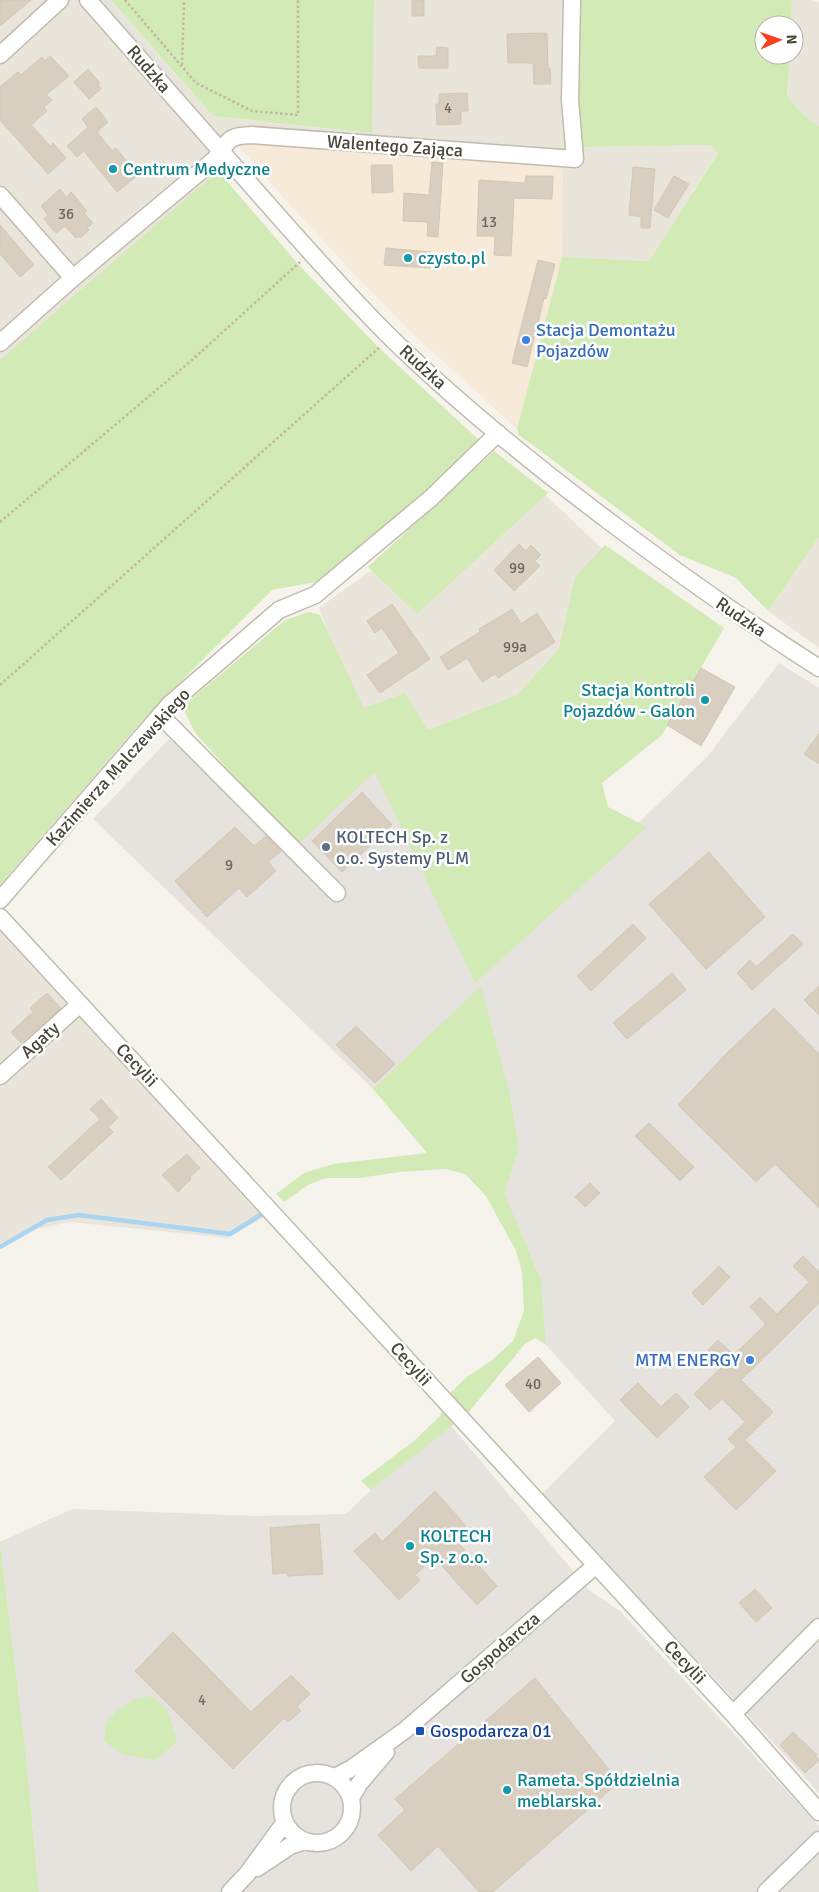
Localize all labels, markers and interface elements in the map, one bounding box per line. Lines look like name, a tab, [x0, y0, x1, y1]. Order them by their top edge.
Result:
north arrow	[754, 15, 804, 65]
text: N	[783, 34, 800, 45]
street label: Rudzka	[122, 41, 176, 97]
house number: 4	[444, 99, 452, 117]
street label: Walentego Zająca	[326, 130, 464, 162]
place label: Centrum Medyczne	[123, 158, 270, 180]
marker: Centrum Medyczne	[107, 163, 119, 175]
house number: 36	[58, 205, 74, 223]
house number: 13	[481, 213, 497, 231]
place label: czysto.pl	[418, 247, 486, 269]
marker: czysto.pl	[402, 252, 414, 264]
place label: Stacja Demontażu Pojazdów	[536, 319, 676, 362]
marker: Stacja Demontażu Pojazdów	[520, 334, 532, 346]
street label: Rudzka	[395, 340, 451, 394]
house number: 99	[509, 559, 525, 577]
street label: Rudzka	[712, 592, 770, 642]
house number: 99a	[503, 638, 527, 656]
place label: Stacja Kontroli Pojazdów - Galon	[563, 679, 695, 722]
street label: Kazimierza Malczewskiego	[41, 683, 195, 851]
marker: Stacja Kontroli Pojazdów - Galon	[699, 694, 711, 706]
place label: KOLTECH Sp. z o.o. Systemy PLM	[336, 826, 469, 869]
marker: KOLTECH Sp. z o.o. Systemy PLM	[320, 841, 332, 853]
house number: 9	[225, 856, 233, 874]
street label: Agaty	[16, 1017, 64, 1063]
street label: Cecylii	[111, 1039, 163, 1091]
street label: Cecylii	[386, 1337, 436, 1391]
place label: MTM ENERGY	[635, 1349, 740, 1371]
marker: MTM ENERGY	[744, 1354, 756, 1366]
house number: 40	[525, 1375, 541, 1393]
place label: KOLTECH Sp. z o.o.	[420, 1525, 492, 1568]
marker: KOLTECH Sp. z o.o.	[404, 1540, 416, 1552]
street label: Gospodarcza	[456, 1607, 544, 1689]
street label: Cecylii	[659, 1636, 711, 1688]
house number: 4	[198, 1691, 206, 1709]
place label: Gospodarcza 01	[430, 1720, 552, 1742]
marker: Gospodarcza 01	[414, 1725, 426, 1737]
place label: Rameta. Spółdzielnia meblarska.	[517, 1769, 680, 1812]
marker: Rameta. Spółdzielnia meblarska.	[501, 1784, 513, 1796]

